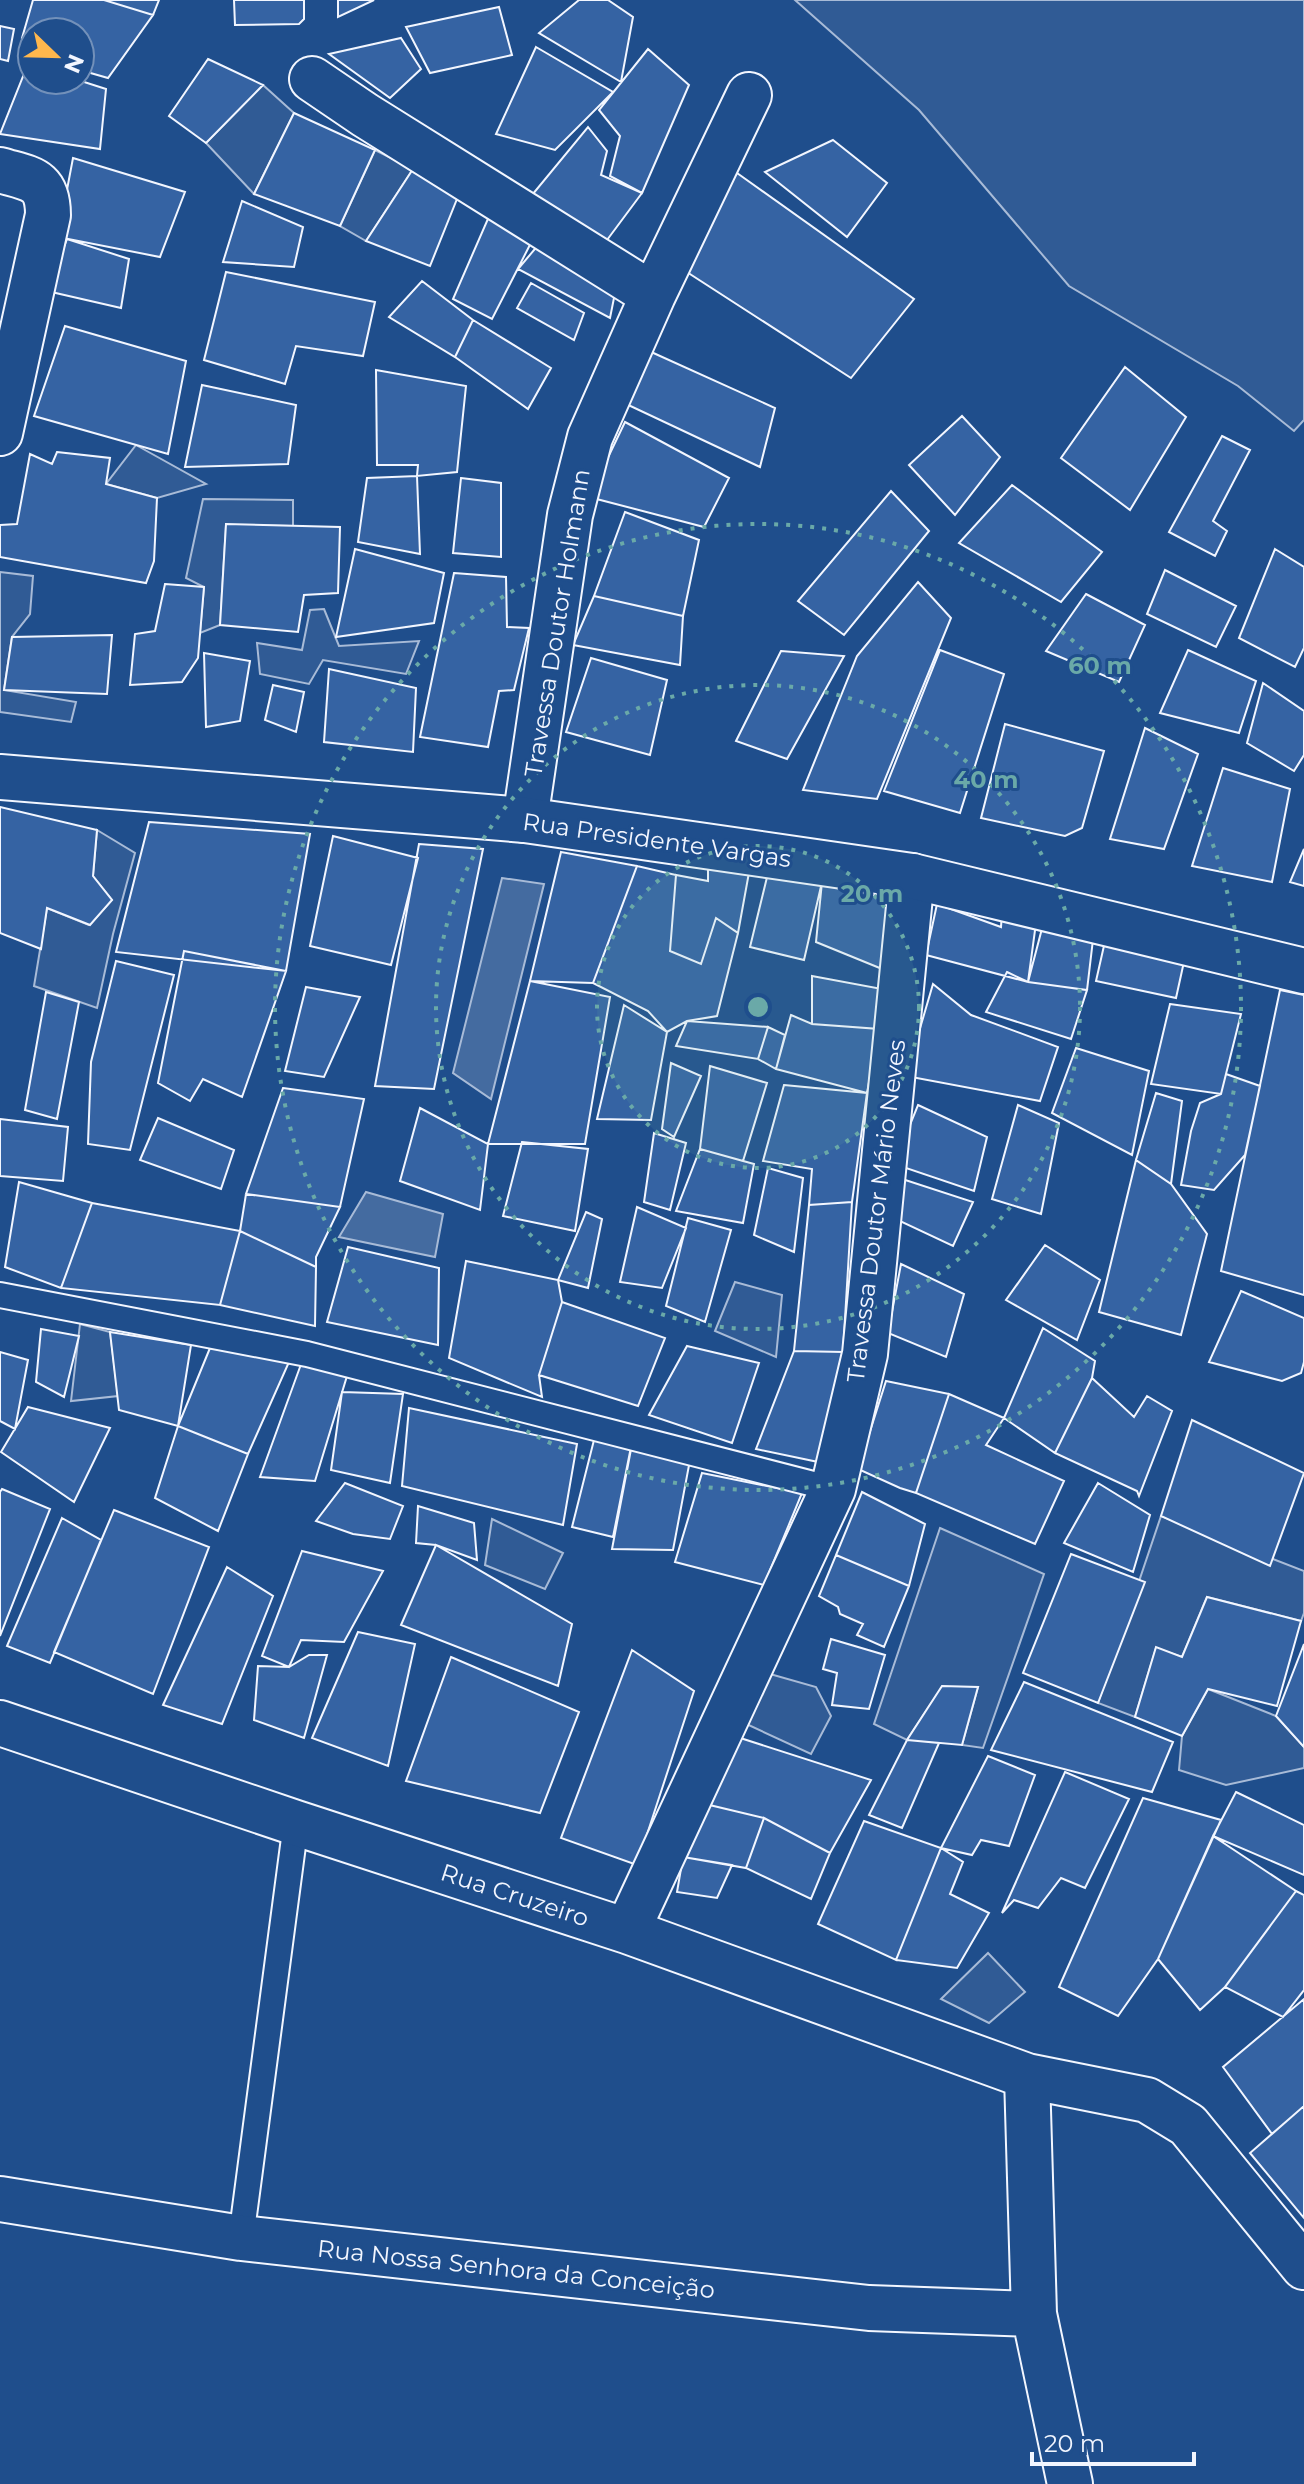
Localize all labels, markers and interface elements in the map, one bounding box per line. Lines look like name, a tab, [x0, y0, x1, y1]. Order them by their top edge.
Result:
north arrow	[16, 16, 96, 96]
text: N	[58, 50, 90, 77]
street label: Travessa Doutor Holmann	[518, 467, 596, 779]
text: 60 m	[1068, 651, 1132, 680]
text: 40 m	[954, 765, 1018, 794]
street label: Rua Presidente Vargas	[521, 807, 793, 873]
text: 20 m	[841, 879, 903, 908]
centre of rings	[744, 993, 772, 1021]
street label: Travessa Doutor Mário Neves	[841, 1038, 911, 1384]
street label: Rua Cruzeiro	[437, 1857, 593, 1933]
street label: Rua Nossa Senhora da Conceição	[316, 2234, 716, 2304]
scale bar	[1032, 2416, 1194, 2466]
text: 20 m	[1044, 2429, 1105, 2458]

